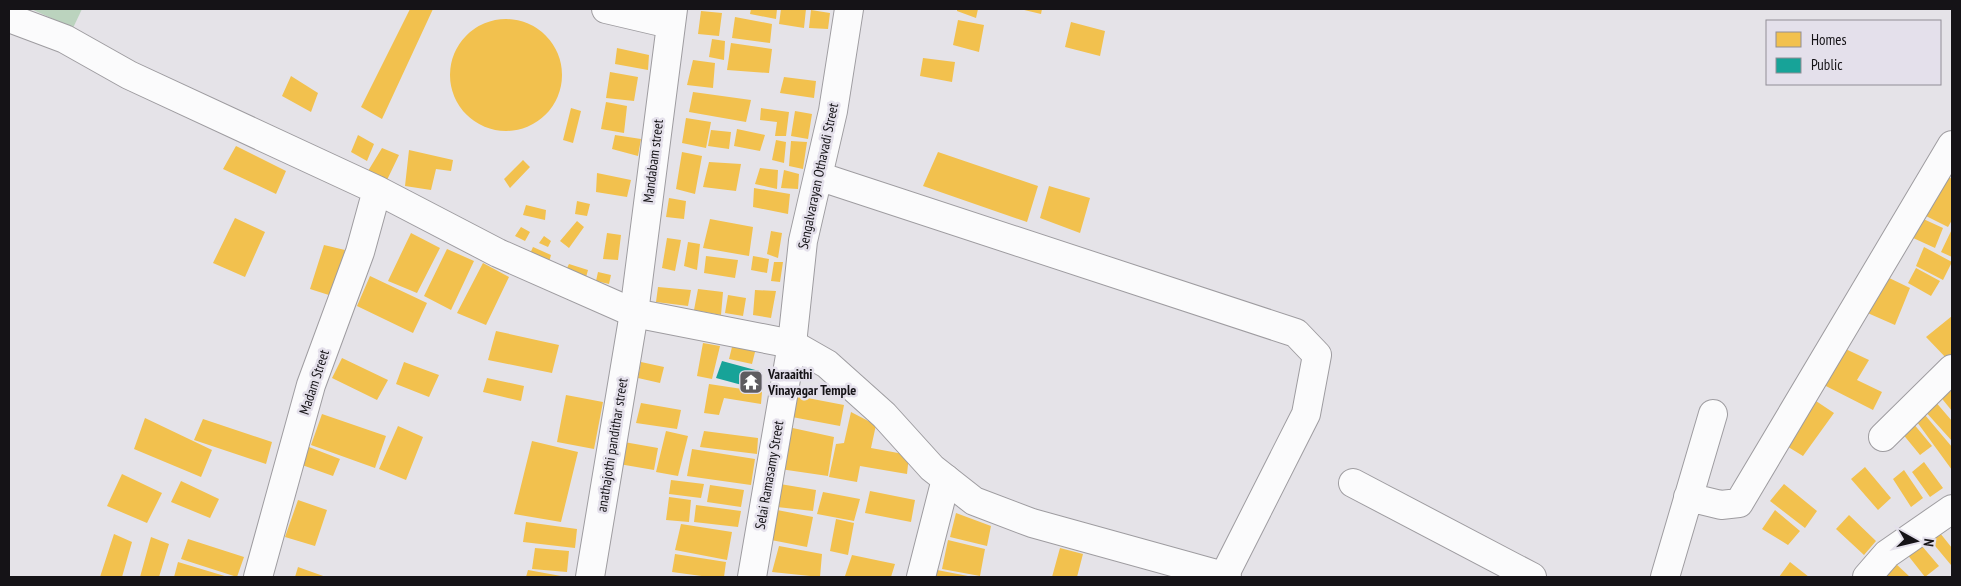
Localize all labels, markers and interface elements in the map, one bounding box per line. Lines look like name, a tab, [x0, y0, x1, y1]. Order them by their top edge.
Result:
legend	[1766, 20, 1941, 85]
text: Homes	[1811, 30, 1847, 49]
text: Public	[1811, 55, 1843, 74]
street label: Sengalvarayan Othavadi Street	[794, 101, 842, 251]
street label: Mandabam street	[639, 118, 667, 204]
street label: Madam Street	[295, 347, 333, 417]
place label: Varaaithi Vinayagar Temple	[767, 365, 856, 399]
temple icon: Varaaithi Vinayagar Temple	[738, 369, 764, 395]
street label: anathajothi pandithar street	[593, 377, 631, 513]
street label: Selai Ramasamy Street	[751, 419, 787, 531]
north arrow	[1891, 516, 1941, 566]
text: N	[1919, 538, 1938, 548]

